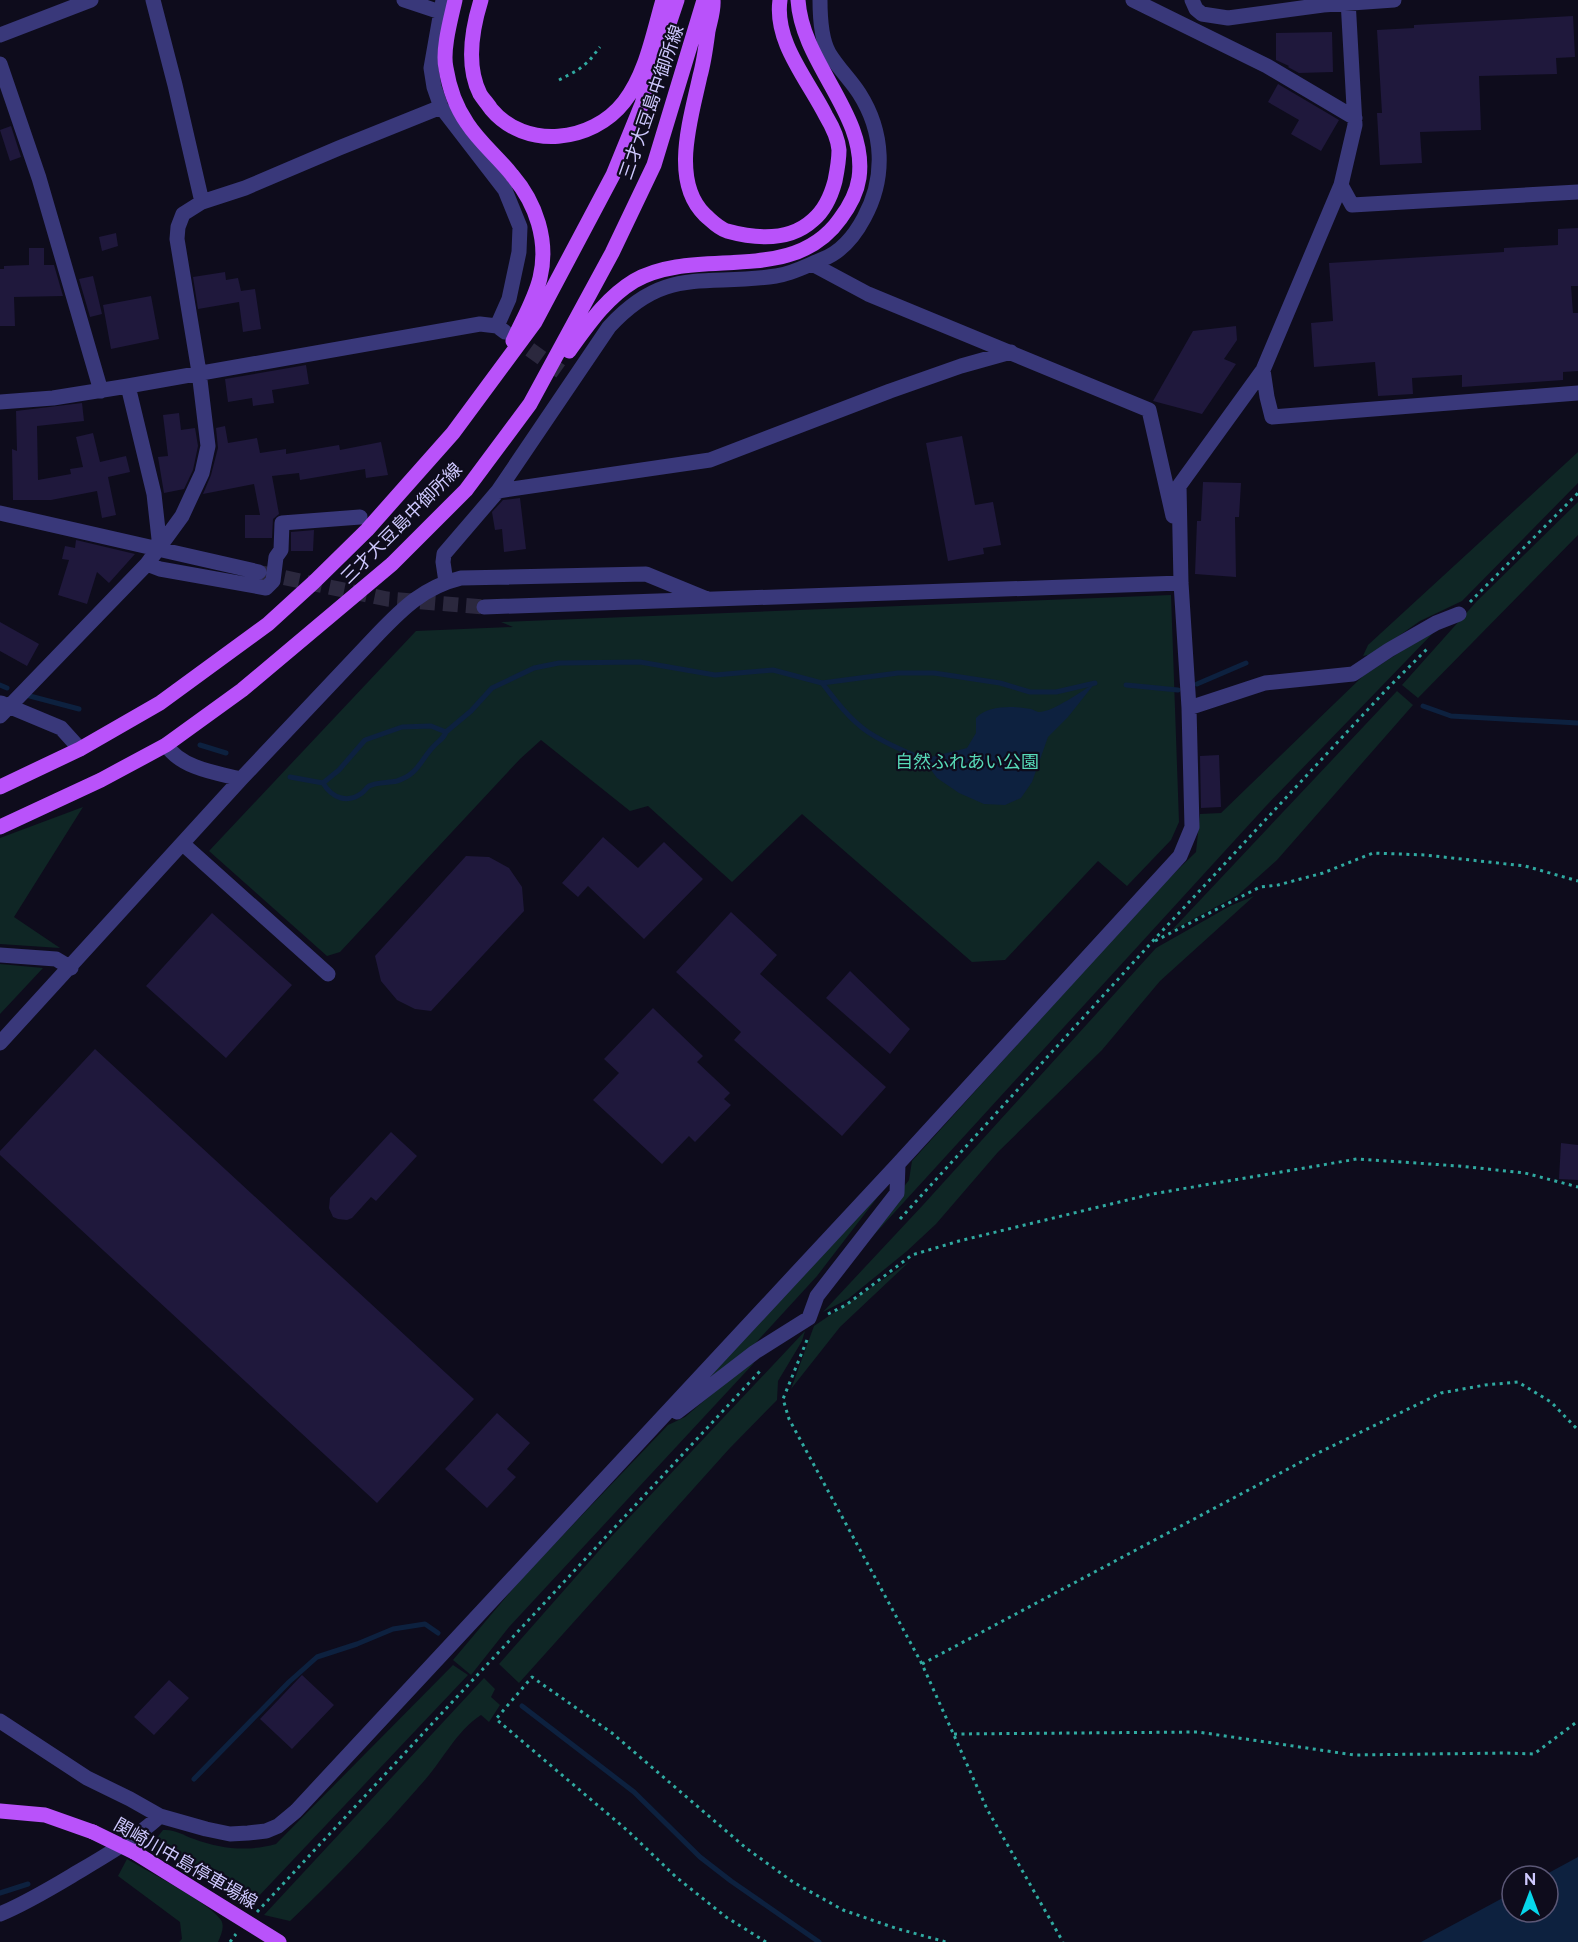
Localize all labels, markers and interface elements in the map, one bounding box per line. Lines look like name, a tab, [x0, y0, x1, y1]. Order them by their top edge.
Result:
street label: 三才大豆島中御所線	[615, 22, 687, 182]
street label: 三才大豆島中御所線	[336, 458, 466, 588]
park label: 自然ふれあい公園	[895, 751, 1039, 772]
street label: 関崎川中島停車場線	[111, 1813, 261, 1913]
north arrow	[1500, 1864, 1560, 1924]
text: N	[1524, 1870, 1536, 1889]

